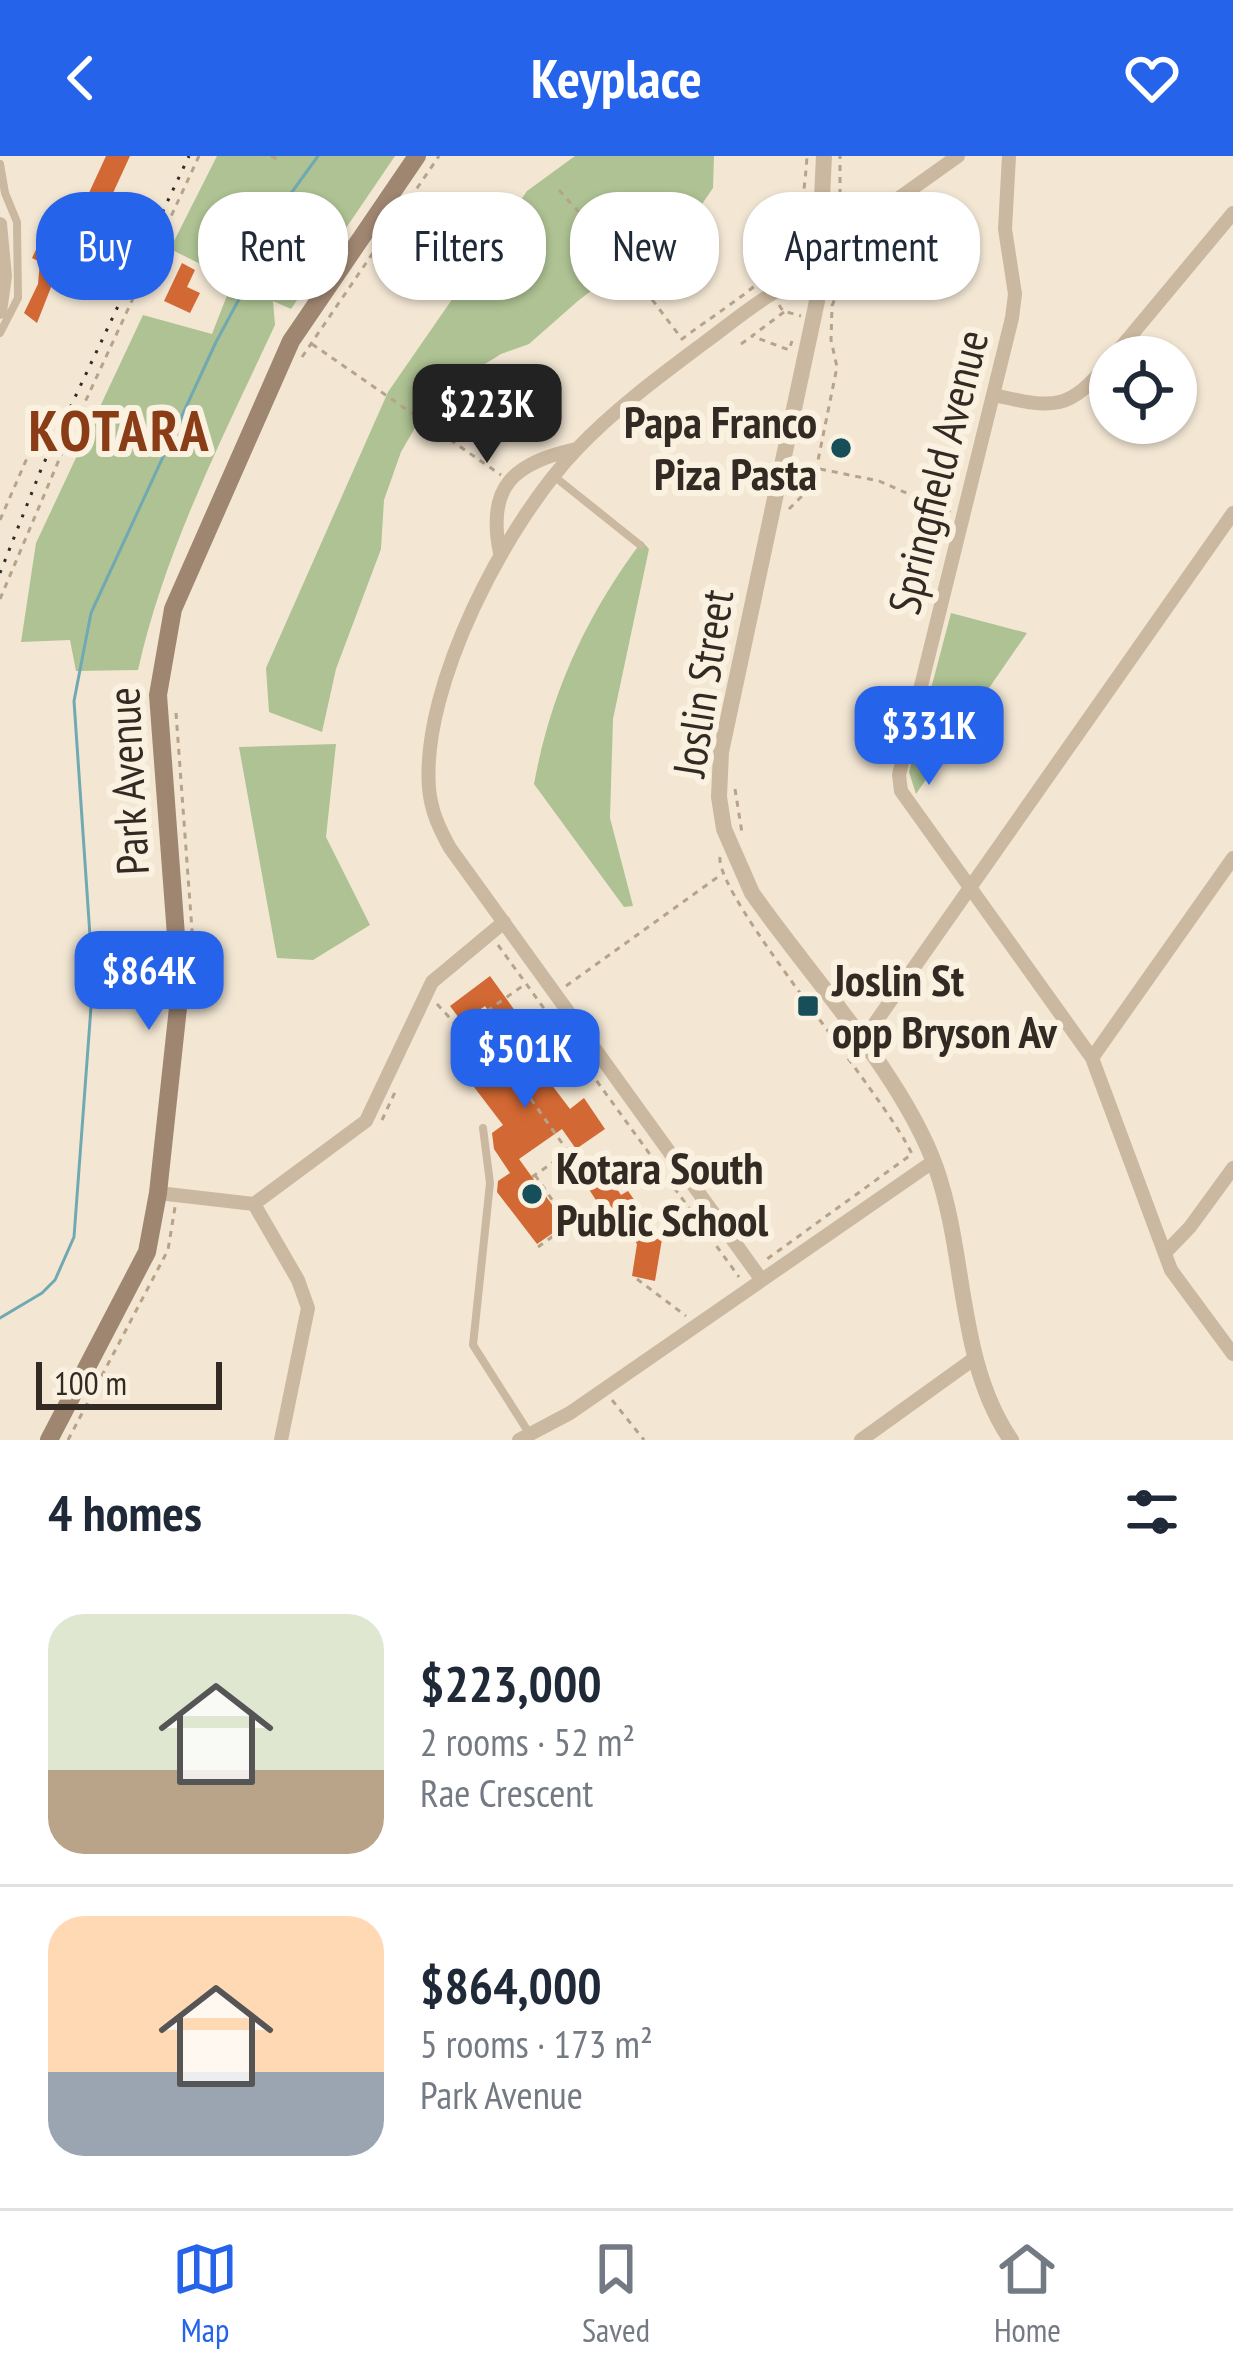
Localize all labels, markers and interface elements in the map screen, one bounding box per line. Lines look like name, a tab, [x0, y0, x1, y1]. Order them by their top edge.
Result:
text: Keyplace	[531, 43, 702, 113]
icon: back	[48, 45, 114, 111]
icon: heart	[1119, 45, 1185, 111]
chip: Buy	[36, 192, 174, 300]
chip: Rent	[198, 192, 348, 300]
chip: Filters	[372, 192, 546, 300]
chip: New	[570, 192, 719, 300]
chip: Apartment	[743, 192, 980, 300]
street label: Springfield Avenue	[874, 324, 1000, 620]
map controls	[1089, 336, 1197, 444]
button: locate	[1089, 336, 1197, 444]
pin: $223K	[403, 364, 571, 466]
text: $223K	[440, 377, 534, 428]
place label: Papa Franco Piza Pasta	[624, 392, 817, 502]
district label: KOTARA	[29, 393, 211, 467]
marker: Papa Franco Piza Pasta	[828, 435, 854, 461]
street label: Joslin Street	[658, 585, 745, 782]
street label: Park Avenue	[93, 686, 161, 876]
pin: $331K	[845, 686, 1013, 788]
text: $331K	[882, 699, 976, 750]
pin: $864K	[65, 931, 233, 1033]
text: $864K	[102, 944, 196, 995]
place label: Joslin St opp Bryson Av	[831, 950, 1058, 1060]
marker: Joslin St opp Bryson Av	[795, 993, 821, 1019]
pin: $501K	[441, 1009, 609, 1111]
text: $501K	[478, 1022, 572, 1073]
place label: Kotara South Public School	[556, 1138, 769, 1248]
marker: Kotara South Public School	[519, 1181, 545, 1207]
scale bar	[36, 1356, 222, 1409]
text: 100 m	[54, 1361, 127, 1404]
text: 4 homes	[48, 1479, 202, 1545]
icon: filters	[1119, 1479, 1185, 1545]
text: $223,000	[420, 1650, 602, 1716]
icon: home	[144, 1662, 288, 1806]
text: 2 rooms · 52 m²	[420, 1716, 635, 1767]
text: Rae Crescent	[420, 1767, 593, 1818]
text: $864,000	[420, 1952, 602, 2018]
icon: home	[144, 1964, 288, 2108]
text: 5 rooms · 173 m²	[420, 2018, 653, 2069]
text: Park Avenue	[420, 2069, 583, 2120]
tab: Map	[172, 2236, 238, 2351]
tab: Saved	[582, 2236, 650, 2351]
tab: Home	[994, 2236, 1061, 2351]

